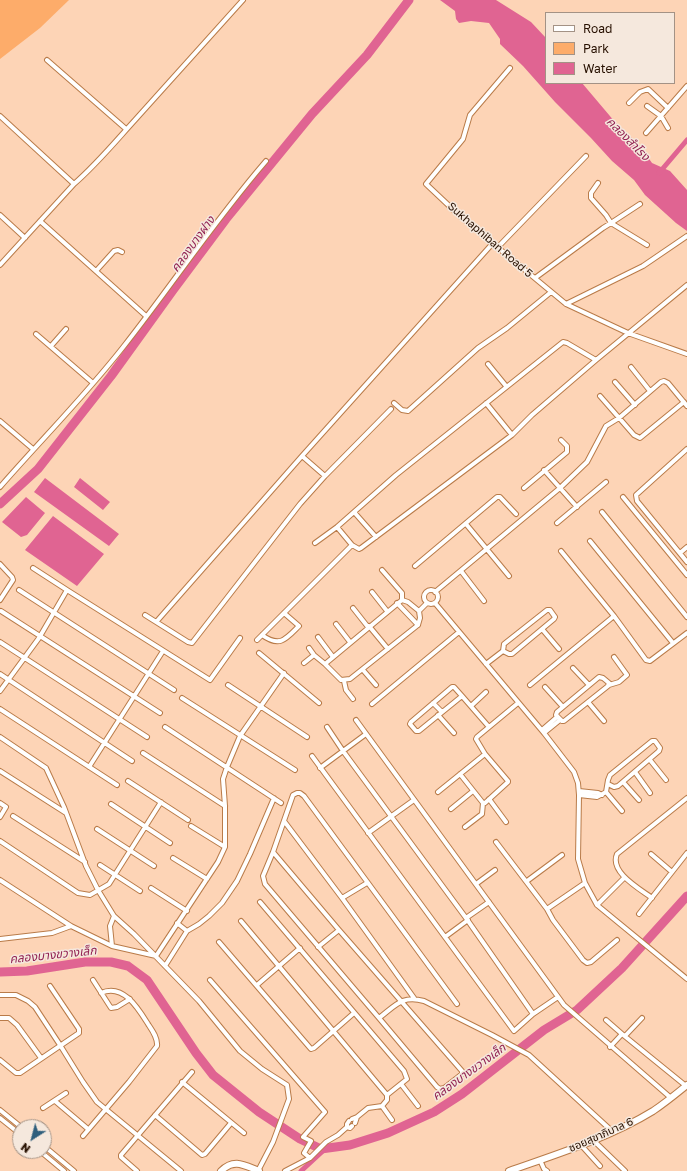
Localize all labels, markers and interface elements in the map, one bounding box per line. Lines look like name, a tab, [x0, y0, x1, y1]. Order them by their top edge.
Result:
legend	[545, 12, 675, 84]
text: Road	[583, 21, 612, 36]
text: Park	[583, 41, 609, 56]
text: Water	[583, 61, 617, 76]
water label: คลองสำโรง	[603, 114, 653, 164]
street label: Sukhaphiban Road 5	[445, 200, 535, 280]
water label: คลองบางฝาง	[168, 213, 218, 275]
water label: คลองบางขวางเล็ก	[9, 943, 97, 967]
water label: คลองบางขวางเล็ก	[429, 1040, 509, 1104]
street label: ซอยสุขาภิบาล 6	[567, 1115, 635, 1155]
north arrow	[12, 1119, 52, 1159]
text: N	[18, 1141, 32, 1156]

